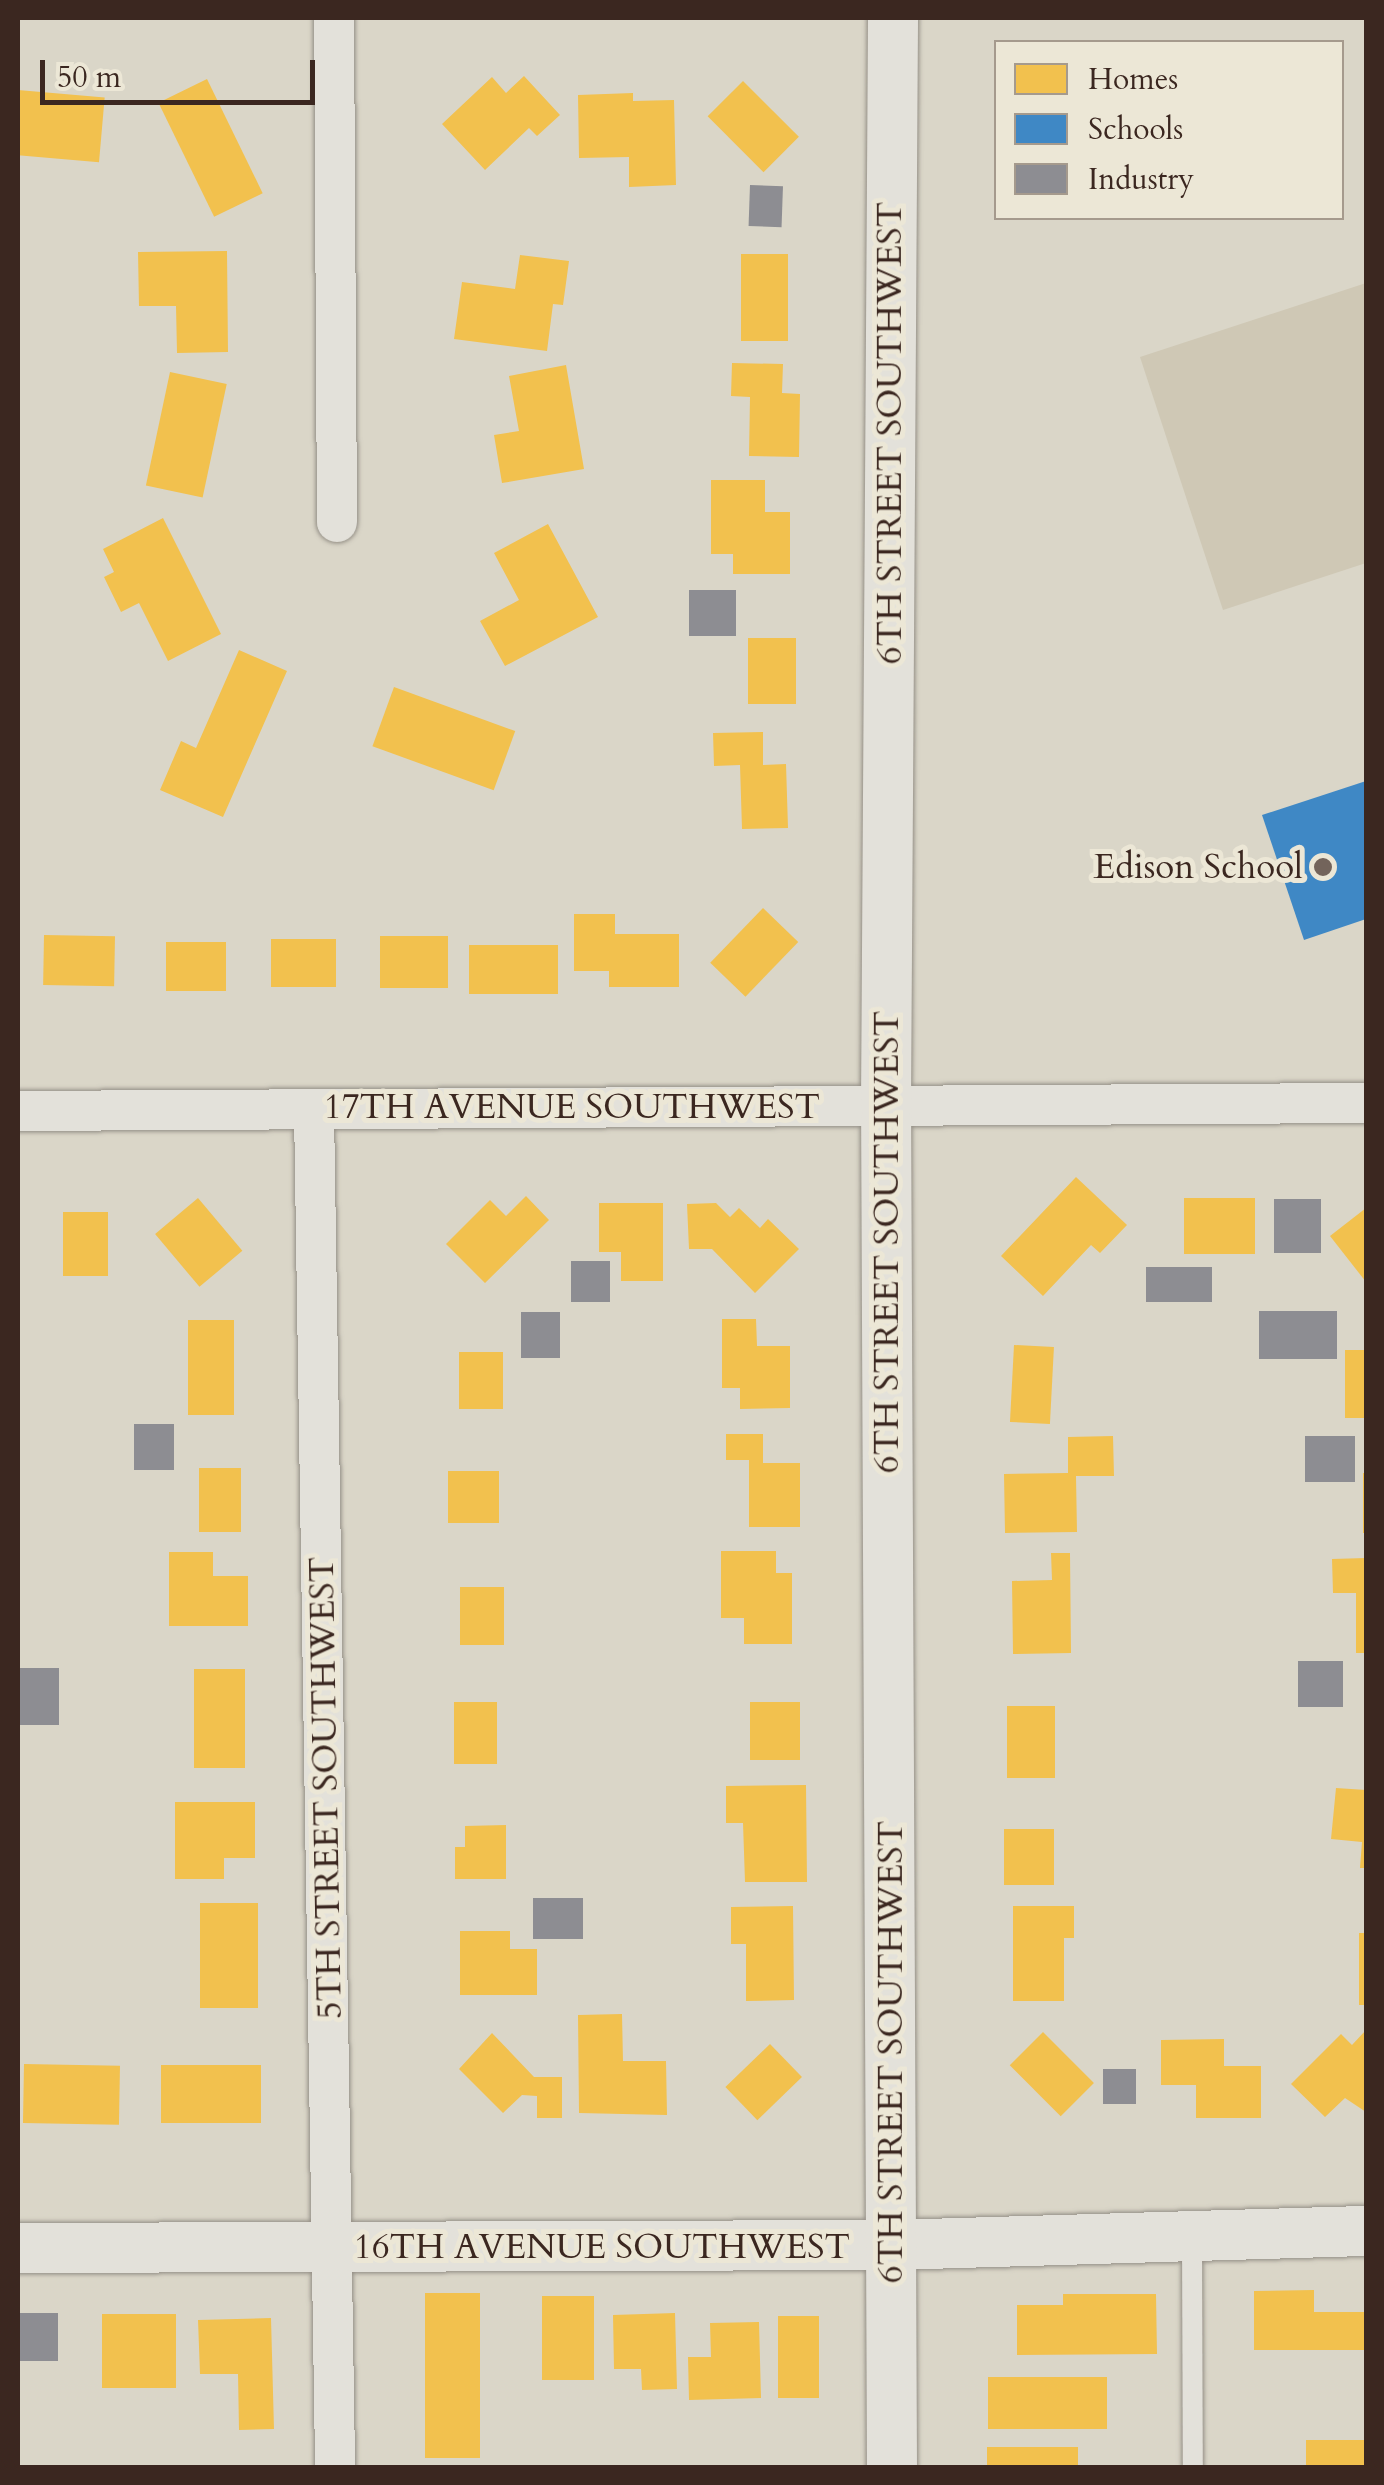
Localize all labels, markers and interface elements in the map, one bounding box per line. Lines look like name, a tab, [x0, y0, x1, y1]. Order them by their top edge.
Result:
scale bar	[45, 40, 320, 102]
legend	[994, 40, 1344, 220]
text: 50 m	[57, 57, 121, 98]
text: Homes	[1088, 59, 1178, 100]
text: Schools	[1088, 109, 1183, 150]
text: Industry	[1088, 159, 1194, 200]
street label: 6TH STREET SOUTHWEST	[869, 202, 911, 664]
place label: Edison School	[1094, 846, 1303, 888]
marker: Edison School	[1312, 856, 1334, 878]
street label: 6TH STREET SOUTHWEST	[866, 1011, 908, 1473]
street label: 17TH AVENUE SOUTHWEST	[324, 1086, 820, 1128]
street label: 5TH STREET SOUTHWEST	[301, 1556, 351, 2020]
street label: 6TH STREET SOUTHWEST	[870, 1821, 912, 2283]
street label: 16TH AVENUE SOUTHWEST	[354, 2226, 850, 2268]

